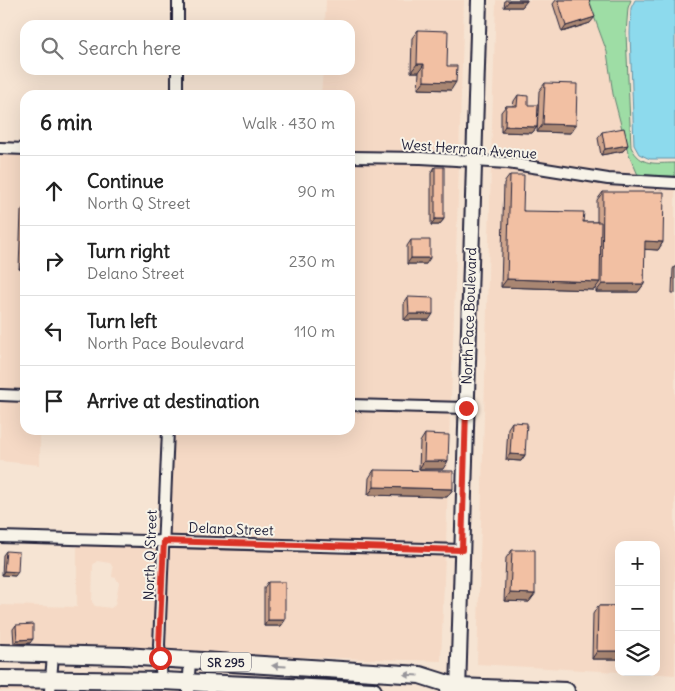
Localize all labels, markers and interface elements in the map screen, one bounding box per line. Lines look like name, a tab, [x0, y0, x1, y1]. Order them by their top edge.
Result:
search box	[20, 20, 355, 75]
icon: search	[38, 34, 66, 62]
text: Search here	[78, 36, 181, 60]
text: 6 min	[40, 109, 92, 136]
text: Walk · 430 m	[242, 113, 335, 133]
street label: West Herman Avenue	[401, 135, 537, 163]
text: Continue	[87, 169, 164, 193]
icon: ahead	[40, 177, 68, 205]
text: 90 m	[297, 181, 335, 201]
text: North Q Street	[87, 193, 190, 213]
text: Turn right	[87, 239, 170, 263]
icon: right	[40, 247, 68, 275]
street label: North Pace Boulevard	[458, 247, 480, 385]
text: 230 m	[289, 251, 335, 271]
text: Delano Street	[87, 263, 184, 283]
text: Turn left	[87, 309, 157, 333]
icon: left	[40, 317, 68, 345]
text: 110 m	[294, 321, 335, 341]
text: North Pace Boulevard	[87, 333, 244, 353]
icon: arrive	[40, 387, 68, 415]
text: Arrive at destination	[87, 389, 260, 413]
route end	[455, 397, 478, 420]
street label: North Q Street	[139, 509, 161, 601]
street label: Delano Street	[188, 519, 274, 539]
map controls	[615, 541, 660, 676]
button: +	[615, 541, 660, 586]
button: −	[615, 586, 660, 631]
button: layers	[615, 631, 660, 676]
route start	[149, 647, 172, 670]
road number: SR 295	[201, 652, 251, 672]
one-way arrow	[271, 661, 287, 669]
one-way arrow	[403, 670, 419, 678]

